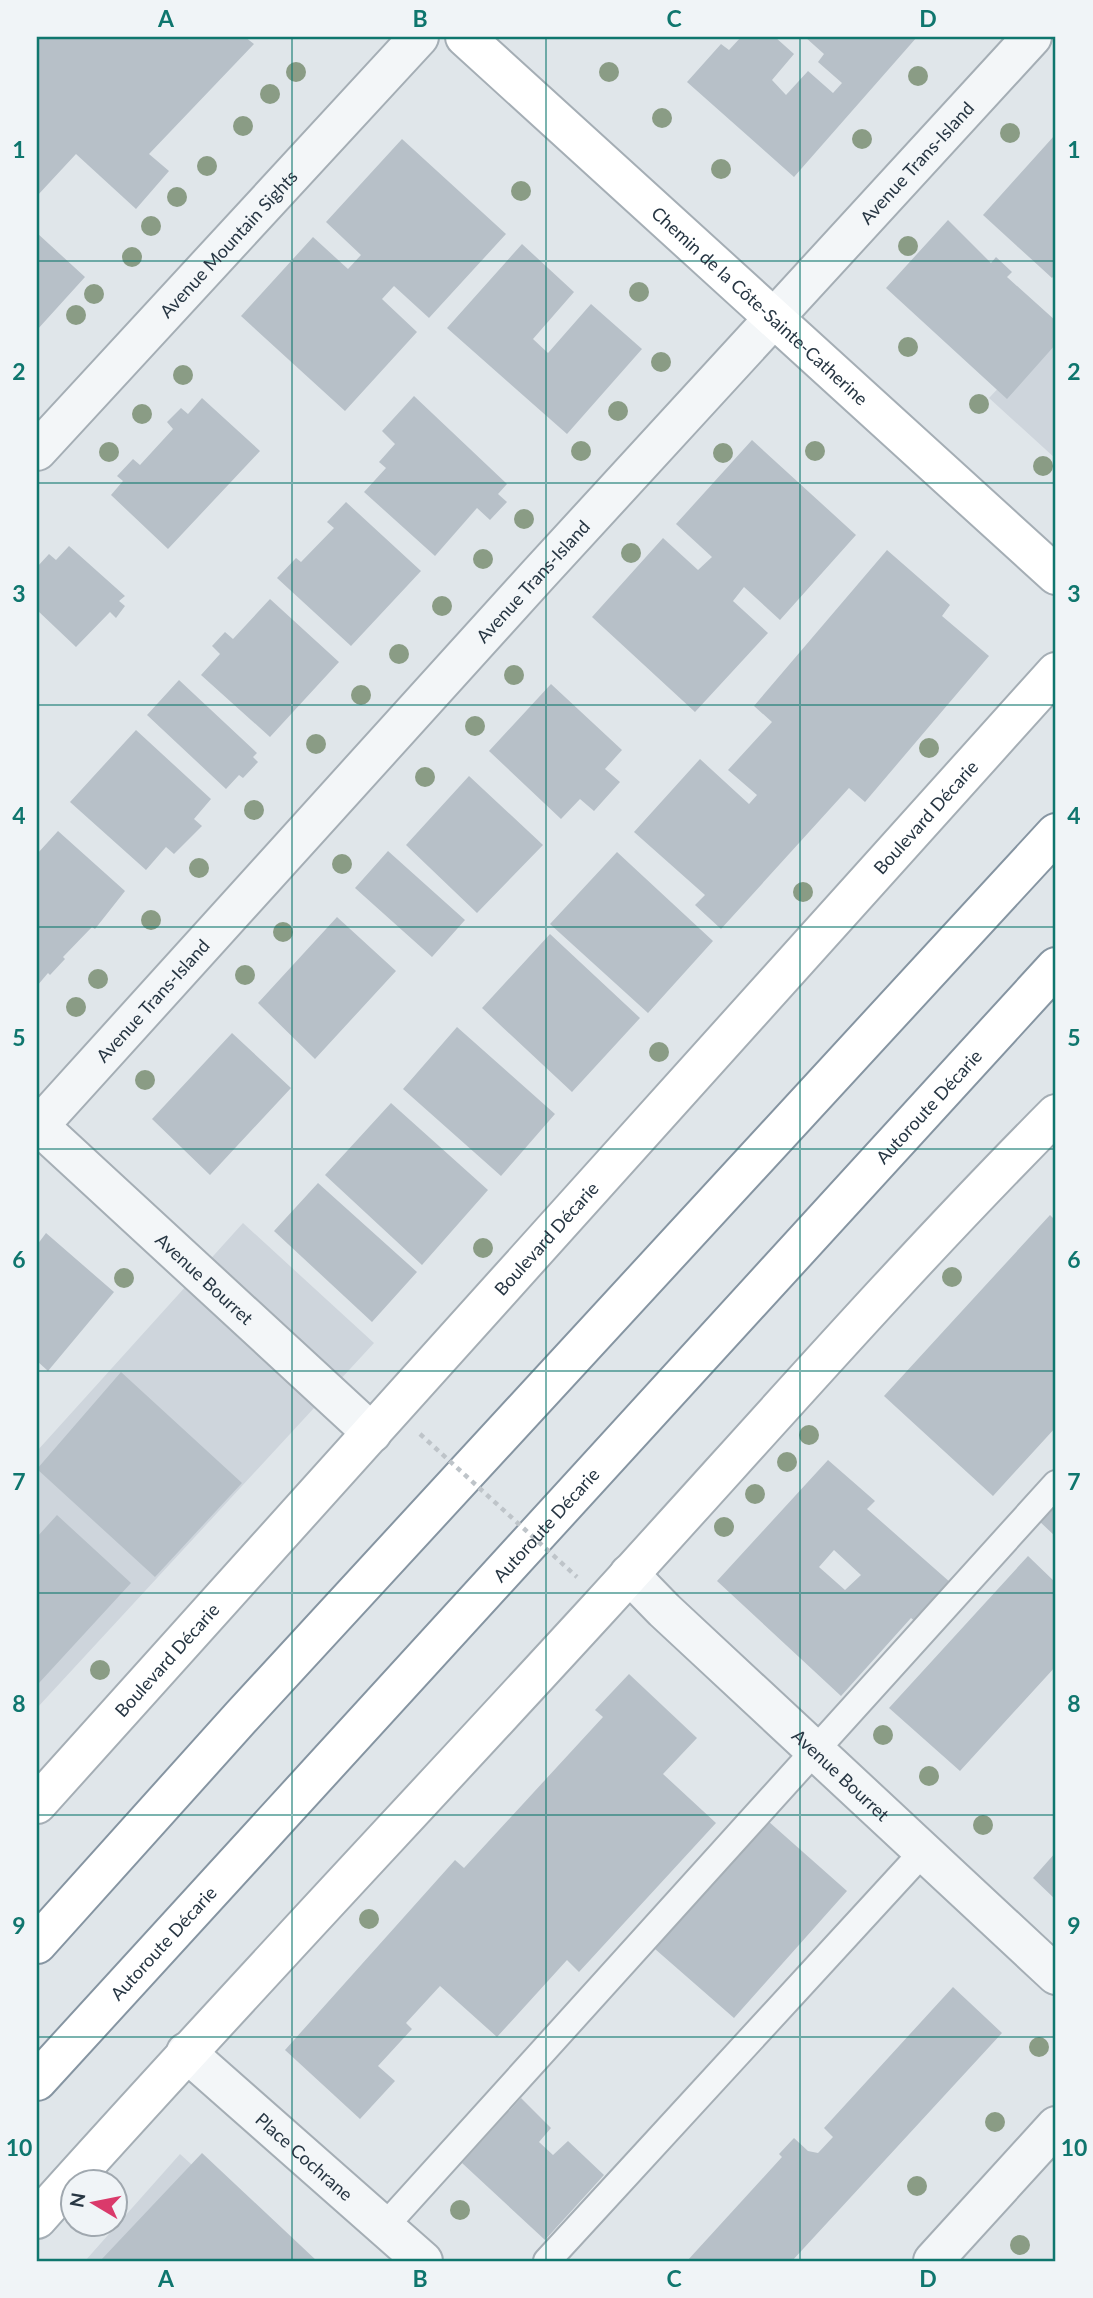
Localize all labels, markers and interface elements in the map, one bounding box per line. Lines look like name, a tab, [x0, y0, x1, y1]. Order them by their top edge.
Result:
text: A	[157, 4, 175, 32]
text: B	[412, 4, 428, 32]
text: C	[666, 4, 682, 32]
text: D	[919, 4, 937, 32]
street label: Avenue Trans-Island	[855, 97, 978, 228]
text: 1	[12, 135, 26, 163]
text: 1	[1067, 135, 1081, 163]
street label: Avenue Mountain Sights	[155, 165, 302, 322]
street label: Chemin de la Côte-Sainte-Catherine	[647, 202, 873, 410]
text: 2	[12, 357, 26, 385]
text: 2	[1067, 357, 1081, 385]
street label: Avenue Trans-Island	[471, 515, 594, 647]
text: 3	[12, 579, 26, 607]
text: 3	[1067, 579, 1081, 607]
street label: Boulevard Décarie	[869, 756, 982, 878]
text: 4	[12, 801, 26, 829]
text: 4	[1067, 801, 1081, 829]
street label: Avenue Trans-Island	[91, 935, 214, 1067]
text: 5	[12, 1023, 26, 1051]
text: 5	[1067, 1023, 1081, 1051]
street label: Autoroute Décarie	[871, 1045, 986, 1168]
street label: Boulevard Décarie	[489, 1177, 603, 1300]
street label: Avenue Bourret	[151, 1228, 258, 1329]
text: 6	[12, 1245, 26, 1273]
text: 6	[1067, 1245, 1081, 1273]
street label: Autoroute Décarie	[488, 1463, 604, 1586]
text: 7	[12, 1467, 26, 1495]
text: 7	[1067, 1467, 1081, 1495]
street label: Boulevard Décarie	[110, 1598, 224, 1721]
text: 8	[12, 1689, 26, 1717]
text: 8	[1067, 1689, 1081, 1717]
street label: Avenue Bourret	[788, 1724, 894, 1826]
street label: Autoroute Décarie	[106, 1881, 221, 2005]
text: 9	[12, 1911, 26, 1939]
text: 9	[1067, 1911, 1081, 1939]
street label: Place Cochrane	[251, 2108, 358, 2205]
text: 10	[6, 2133, 32, 2161]
text: 10	[1061, 2133, 1087, 2161]
north arrow	[60, 2168, 130, 2238]
text: N	[64, 2191, 89, 2209]
text: A	[157, 2264, 175, 2292]
text: B	[412, 2264, 428, 2292]
text: C	[666, 2264, 682, 2292]
text: D	[919, 2264, 937, 2292]

